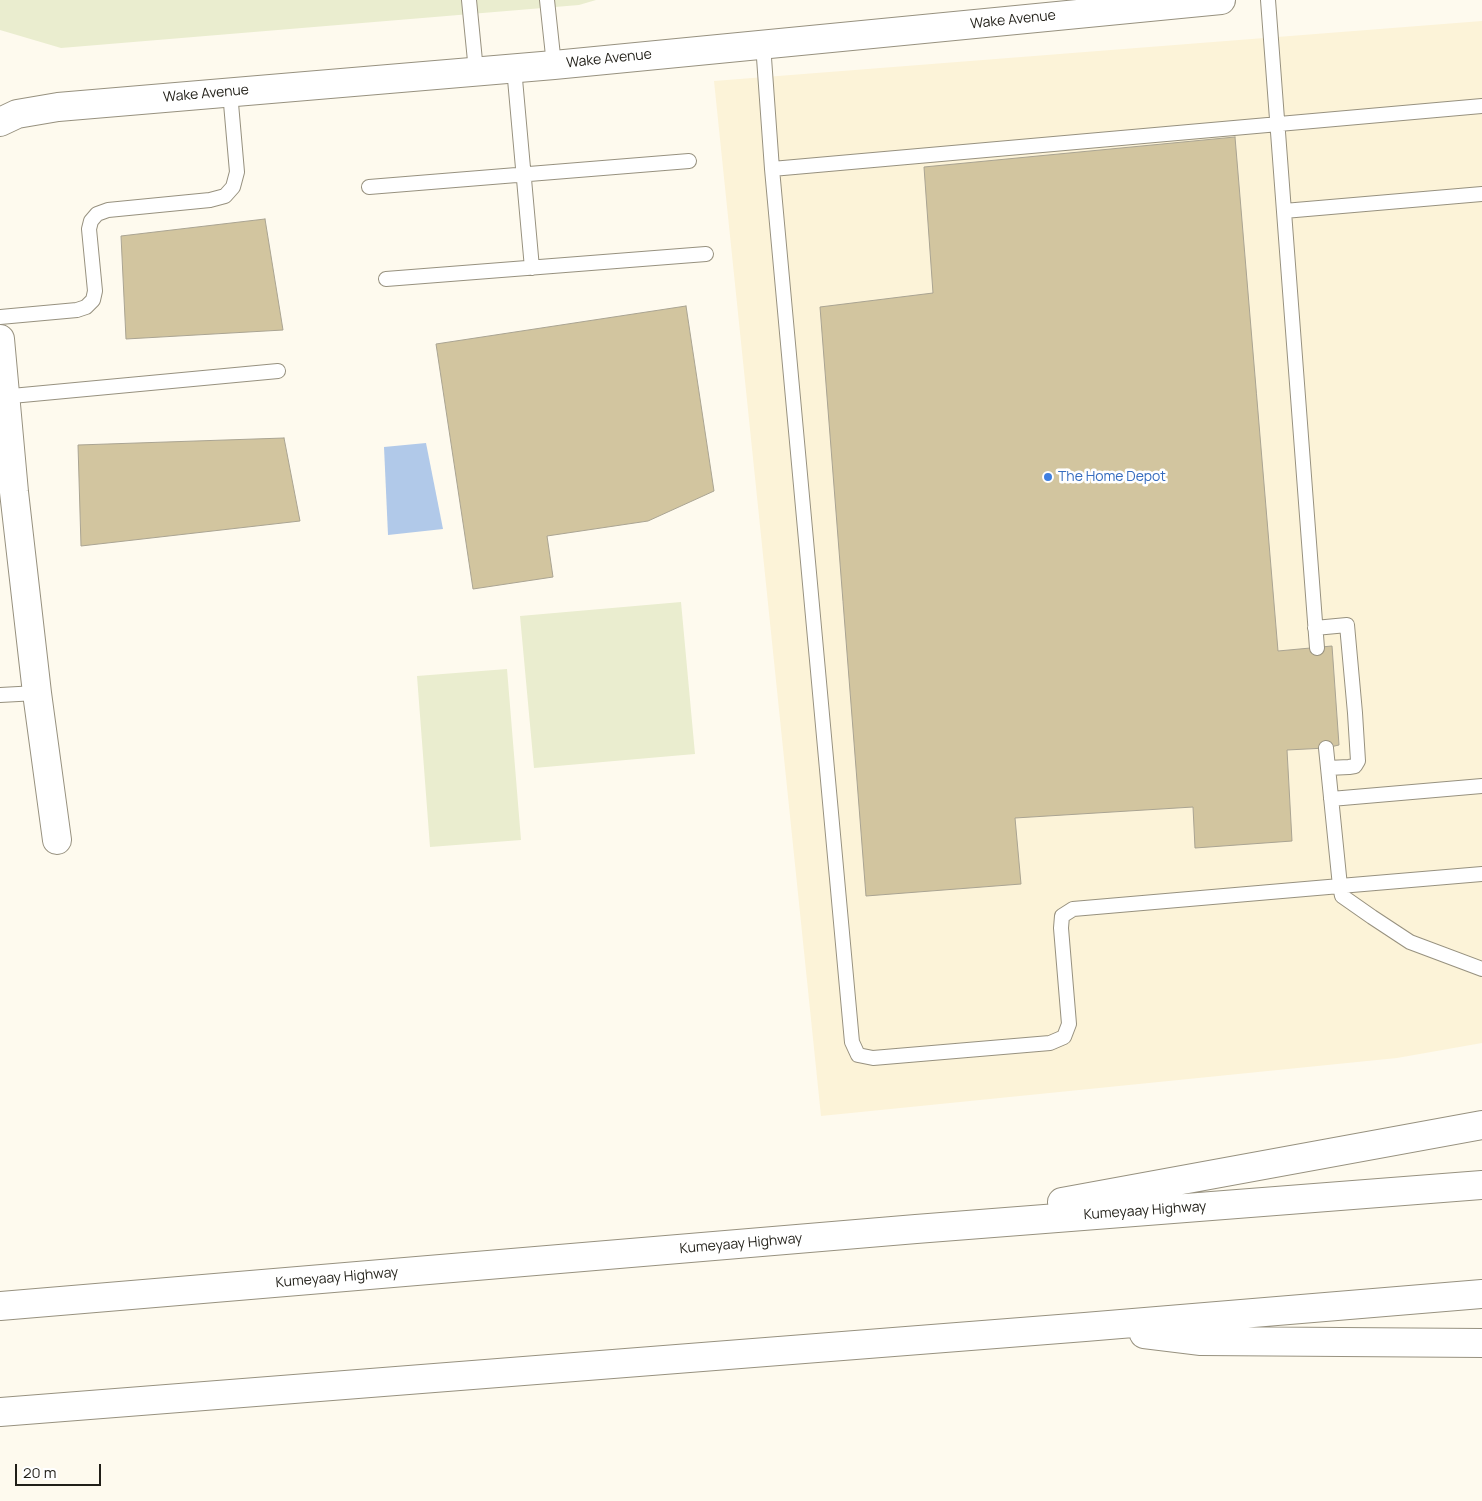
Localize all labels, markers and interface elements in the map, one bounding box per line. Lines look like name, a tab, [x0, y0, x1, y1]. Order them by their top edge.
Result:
street label: Wake Avenue	[969, 7, 1057, 33]
street label: Wake Avenue	[565, 46, 653, 72]
street label: Wake Avenue	[162, 82, 250, 106]
place label: The Home Depot	[1058, 469, 1166, 485]
marker: The Home Depot	[1042, 471, 1054, 483]
street label: Kumeyaay Highway	[1083, 1198, 1207, 1224]
street label: Kumeyaay Highway	[679, 1230, 803, 1258]
street label: Kumeyaay Highway	[275, 1264, 399, 1292]
scale bar	[18, 1454, 104, 1486]
text: 20 m	[23, 1462, 56, 1483]

